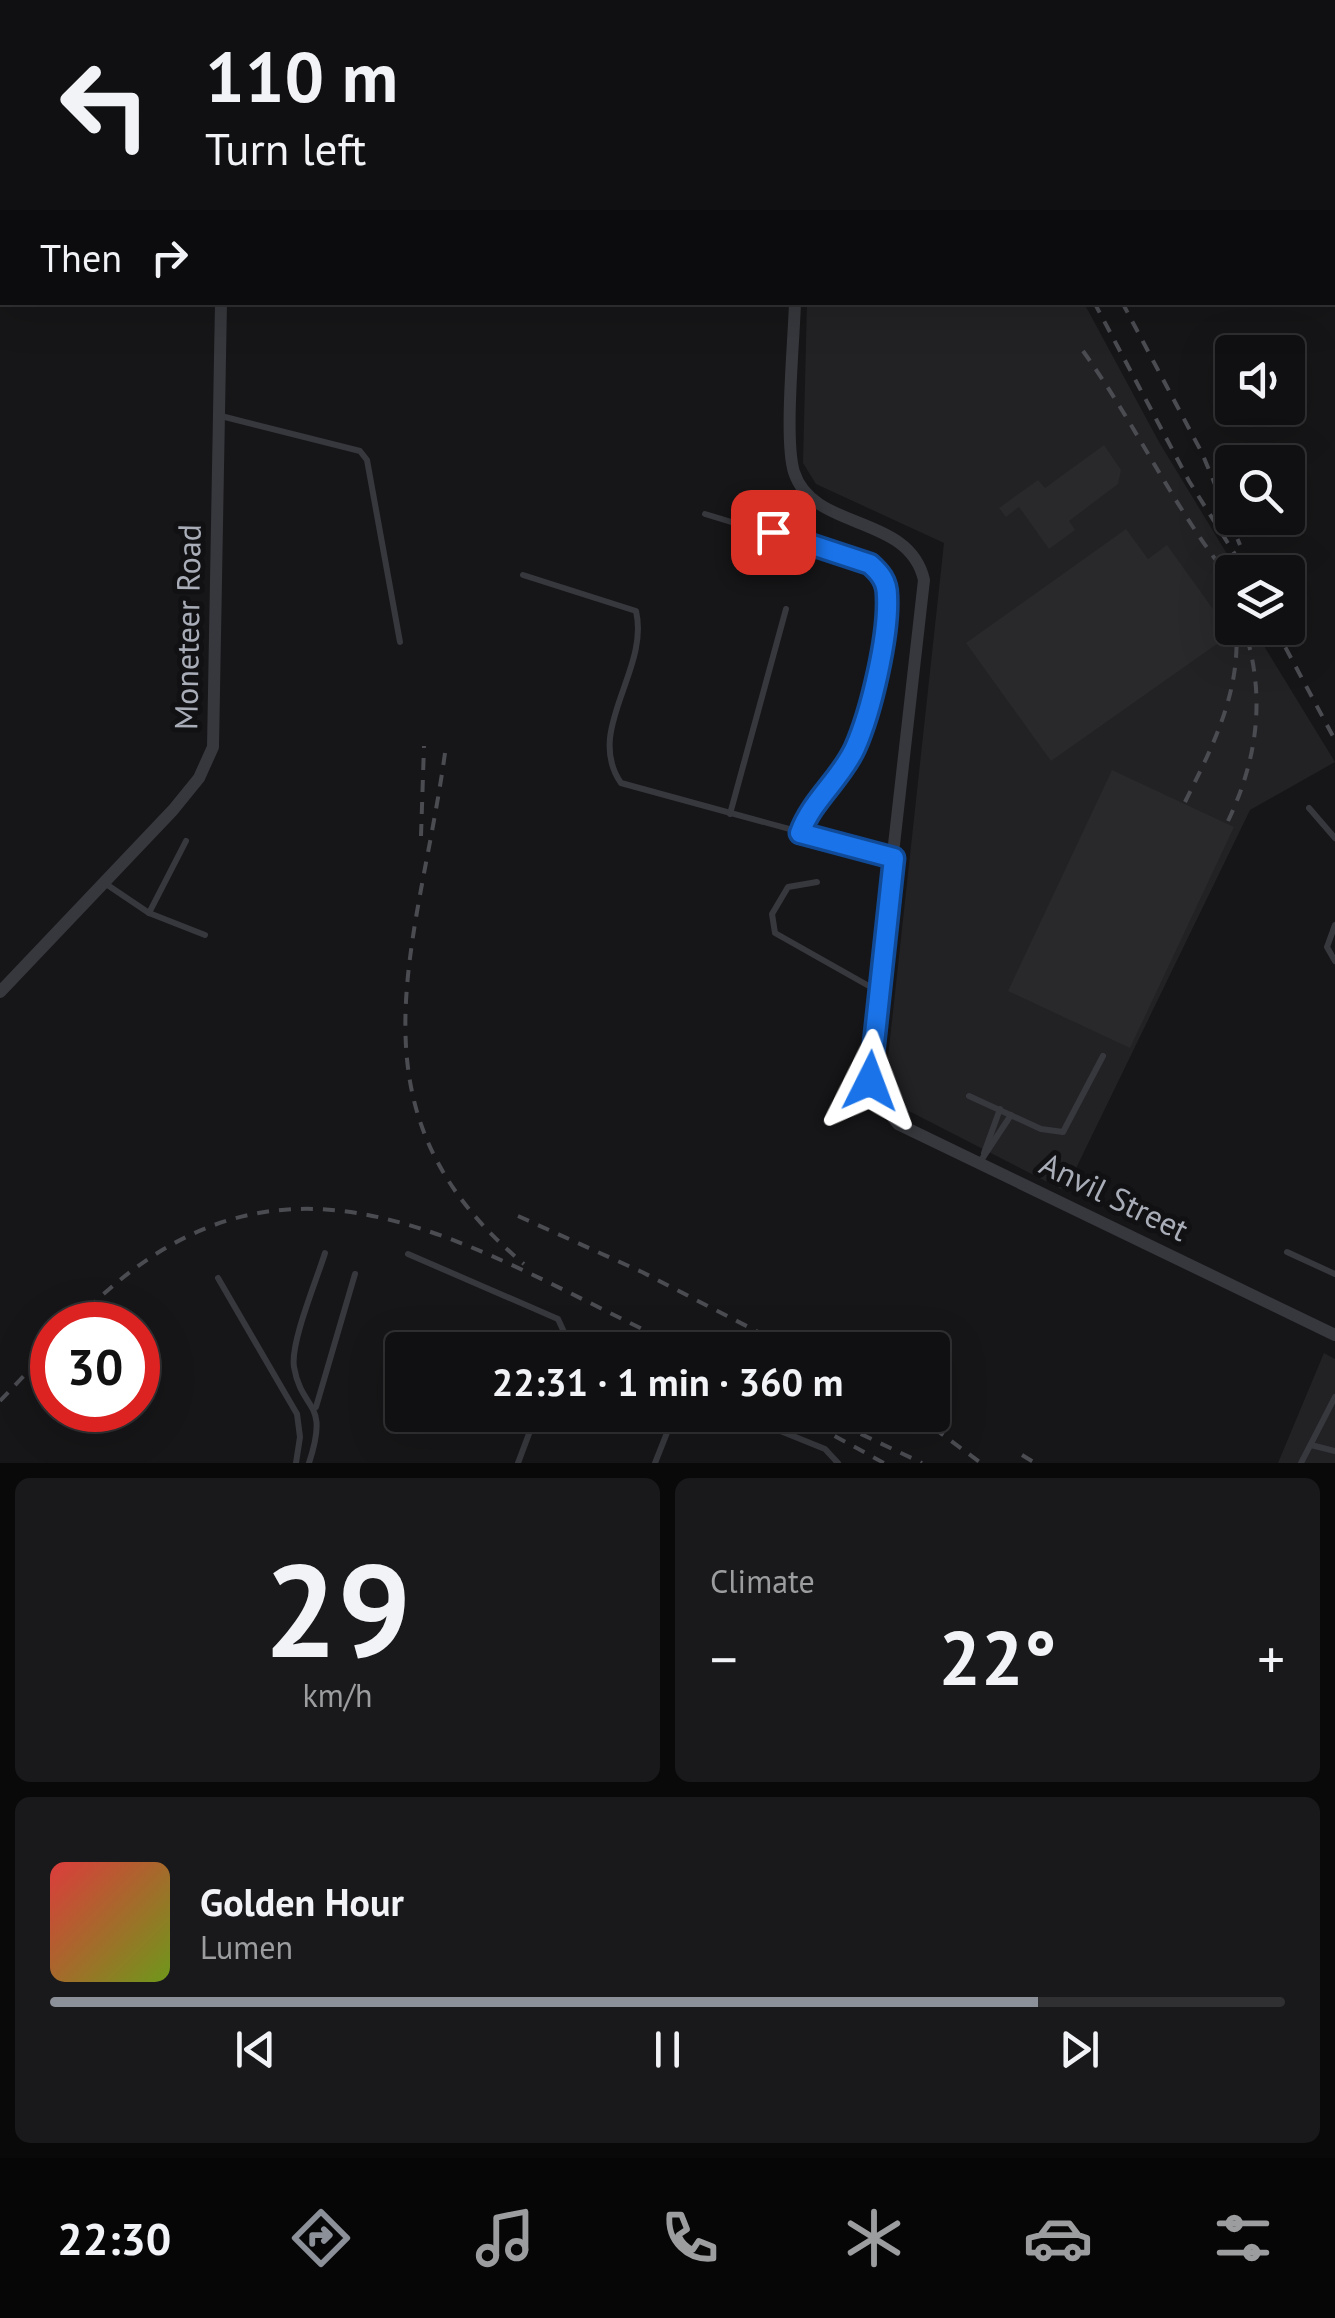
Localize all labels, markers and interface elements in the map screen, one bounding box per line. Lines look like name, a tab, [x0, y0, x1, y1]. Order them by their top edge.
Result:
text: 110 m	[205, 31, 398, 121]
icon: left	[40, 40, 170, 170]
text: Turn left	[205, 119, 366, 177]
icon: right	[142, 230, 197, 285]
text: Then	[40, 233, 122, 282]
map controls	[1215, 335, 1305, 645]
button: sound	[1215, 335, 1305, 425]
button: search	[1215, 445, 1305, 535]
pin	[731, 490, 816, 575]
icon: arrive	[746, 505, 801, 560]
street label: Moneteer Road	[164, 524, 210, 730]
button: layers	[1215, 555, 1305, 645]
position arrow	[818, 1029, 922, 1133]
street label: Anvil Street	[1033, 1142, 1196, 1250]
speed limit sign: 30	[30, 1302, 160, 1432]
text: 22:31 · 1 min · 360 m	[492, 1357, 843, 1406]
text: 29	[264, 1525, 411, 1693]
text: Climate	[710, 1560, 815, 1602]
text: 22°	[939, 1609, 1056, 1706]
text: −	[710, 1623, 738, 1694]
text: +	[1257, 1623, 1285, 1694]
text: km/h	[302, 1674, 373, 1716]
text: Golden Hour	[200, 1877, 404, 1926]
text: Lumen	[200, 1926, 293, 1968]
icon: previous	[228, 2022, 283, 2077]
icon: pause	[640, 2022, 695, 2077]
icon: next	[1052, 2022, 1107, 2077]
icon: directions	[286, 2203, 356, 2273]
icon: music	[470, 2203, 540, 2273]
icon: phone	[655, 2203, 725, 2273]
icon: climate	[839, 2203, 909, 2273]
icon: car	[1023, 2203, 1093, 2273]
icon: filters	[1208, 2203, 1278, 2273]
text: 22:30	[57, 2209, 171, 2267]

